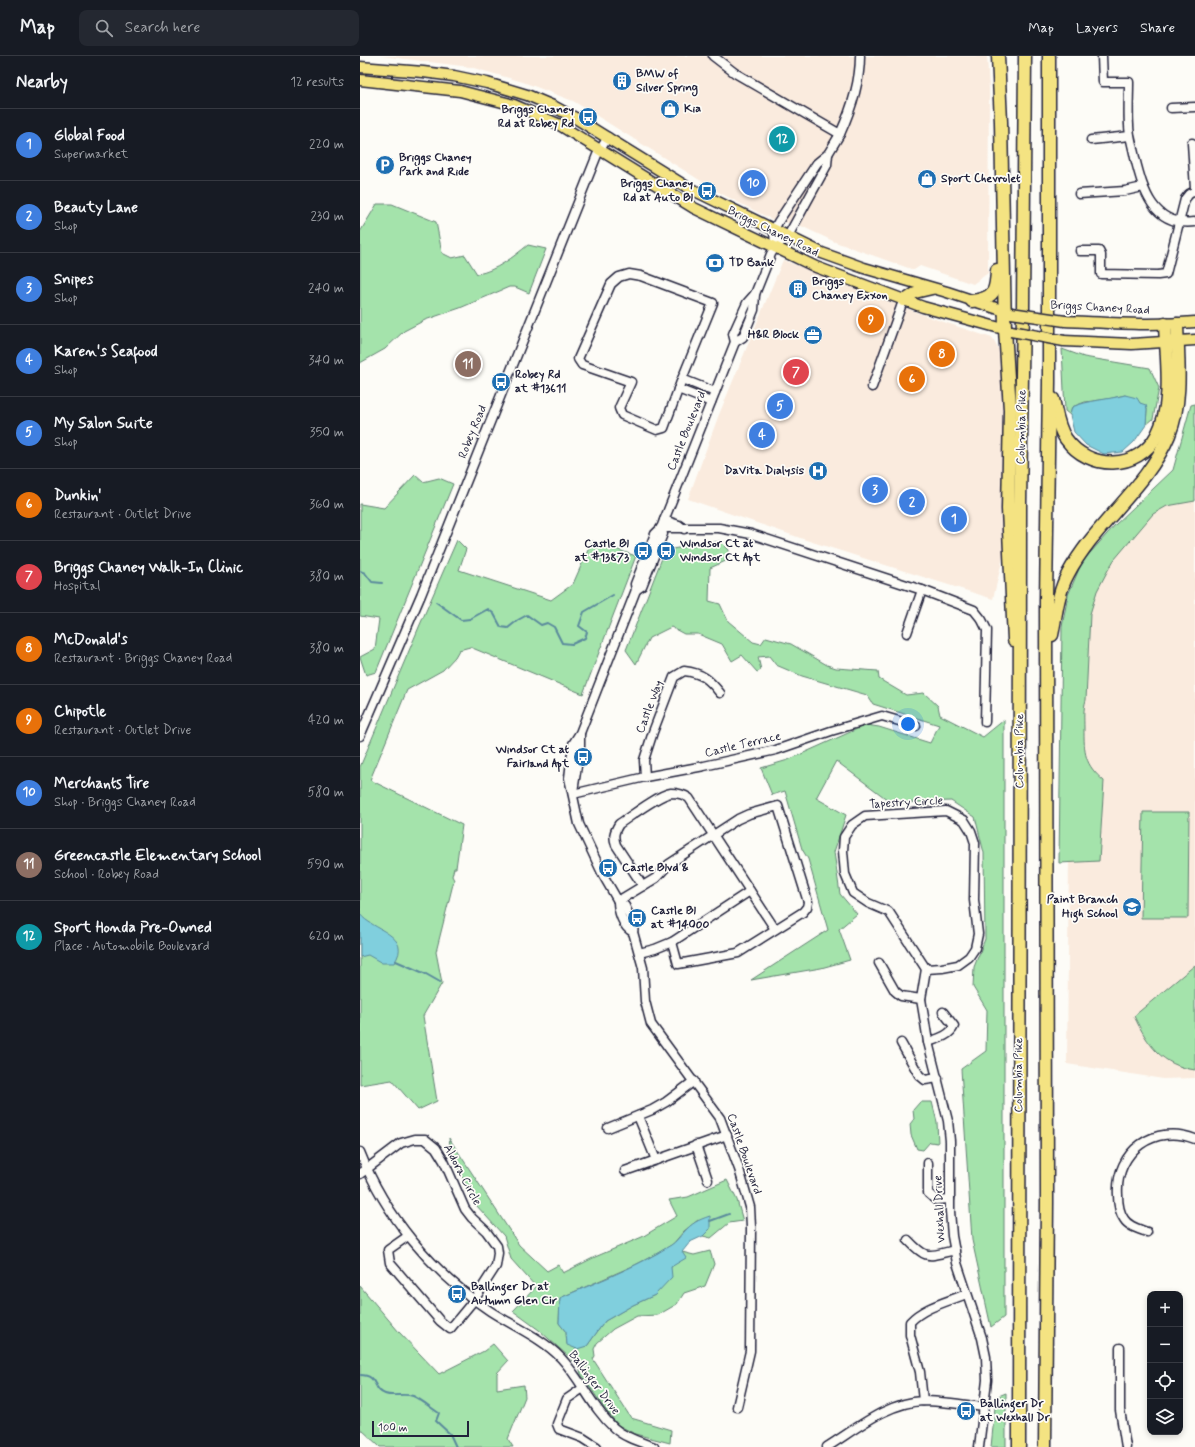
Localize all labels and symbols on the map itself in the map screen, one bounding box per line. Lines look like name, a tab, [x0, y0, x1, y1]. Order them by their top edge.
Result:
place label: BMW of Silver Spring	[636, 66, 698, 97]
building icon: BMW of Silver Spring	[611, 70, 633, 92]
shop icon: Kia	[659, 98, 681, 120]
place label: Kia	[684, 101, 701, 117]
place label: Briggs Chaney Rd at Robey Rd	[498, 102, 574, 132]
bus stop icon: Briggs Chaney Rd at Robey Rd	[577, 106, 599, 128]
pin: 12	[769, 124, 795, 154]
place label: Briggs Chaney Park and Ride	[399, 150, 472, 180]
parking icon: Briggs Chaney Park and Ride	[374, 154, 396, 176]
pin: 10	[740, 168, 766, 198]
shop icon: Sport Chevrolet	[916, 168, 938, 190]
place label: Sport Chevrolet	[941, 171, 1021, 187]
place label: Briggs Chaney Rd at Auto Bl	[621, 176, 694, 206]
bus stop icon: Briggs Chaney Rd at Auto Bl	[696, 180, 718, 202]
street label: Briggs Chaney Road	[725, 203, 821, 261]
bank icon: TD Bank	[704, 252, 726, 274]
place label: TD Bank	[729, 255, 774, 271]
place label: Briggs Chaney Exxon	[812, 274, 887, 304]
building icon: Briggs Chaney Exxon	[787, 278, 809, 300]
street label: Briggs Chaney Road	[1050, 297, 1150, 319]
pin: 9	[858, 305, 884, 335]
office icon: H&R Block	[802, 324, 824, 346]
place label: H&R Block	[748, 327, 799, 343]
pin: 8	[929, 339, 955, 369]
pin: 11	[455, 349, 481, 379]
pin: 7	[783, 357, 809, 387]
pin: 6	[899, 364, 925, 394]
place label: Robey Rd at #13611	[515, 367, 566, 397]
bus stop icon: Robey Rd at #13611	[490, 371, 512, 393]
street label: Castle Boulevard	[664, 389, 710, 473]
street label: Columbia Pike	[1013, 389, 1031, 465]
pin: 5	[767, 391, 793, 421]
street label: Robey Road	[455, 403, 491, 461]
pin: 4	[749, 420, 775, 450]
hospital icon: DaVita Dialysis	[807, 460, 829, 482]
place label: DaVita Dialysis	[724, 463, 805, 479]
pin: 3	[862, 475, 888, 505]
pin: 2	[899, 487, 925, 517]
pin: 1	[941, 504, 967, 534]
place label: Castle Bl at #13873	[575, 536, 630, 566]
place label: Windsor Ct at Windsor Ct Apt	[679, 536, 761, 566]
bus stop icon: Castle Bl at #13873	[632, 540, 654, 562]
bus stop icon: Windsor Ct at Windsor Ct Apt	[655, 540, 677, 562]
street label: Castle Way	[633, 678, 667, 736]
street label: Columbia Pike	[1012, 713, 1028, 788]
your location	[898, 714, 918, 734]
street label: Castle Terrace	[703, 728, 783, 762]
place label: Windsor Ct at Fairland Apt	[495, 742, 570, 772]
bus stop icon: Windsor Ct at Fairland Apt	[572, 746, 594, 768]
street label: Tapestry Circle	[869, 793, 943, 813]
bus stop icon: Castle Blvd &	[597, 857, 619, 879]
place label: Castle Blvd &	[622, 860, 689, 876]
place label: Paint Branch High School	[1047, 892, 1118, 923]
school or university icon: Paint Branch High School	[1121, 896, 1143, 918]
place label: Castle Bl at #14000	[651, 903, 709, 933]
bus stop icon: Castle Bl at #14000	[626, 907, 648, 929]
street label: Columbia Pike	[1011, 1037, 1027, 1112]
street label: Castle Boulevard	[723, 1111, 765, 1197]
street label: Aldora Circle	[439, 1142, 485, 1208]
street label: Wexhall Drive	[930, 1175, 950, 1243]
place label: Ballinger Dr at Autumn Glen Cir	[471, 1279, 557, 1309]
bus stop icon: Ballinger Dr at Autumn Glen Cir	[446, 1283, 468, 1305]
street label: Ballinger Drive	[564, 1348, 623, 1419]
place label: Ballinger Dr at Wexhall Dr	[980, 1396, 1051, 1426]
bus stop icon: Ballinger Dr at Wexhall Dr	[955, 1400, 977, 1422]
scale bar	[372, 1419, 469, 1438]

